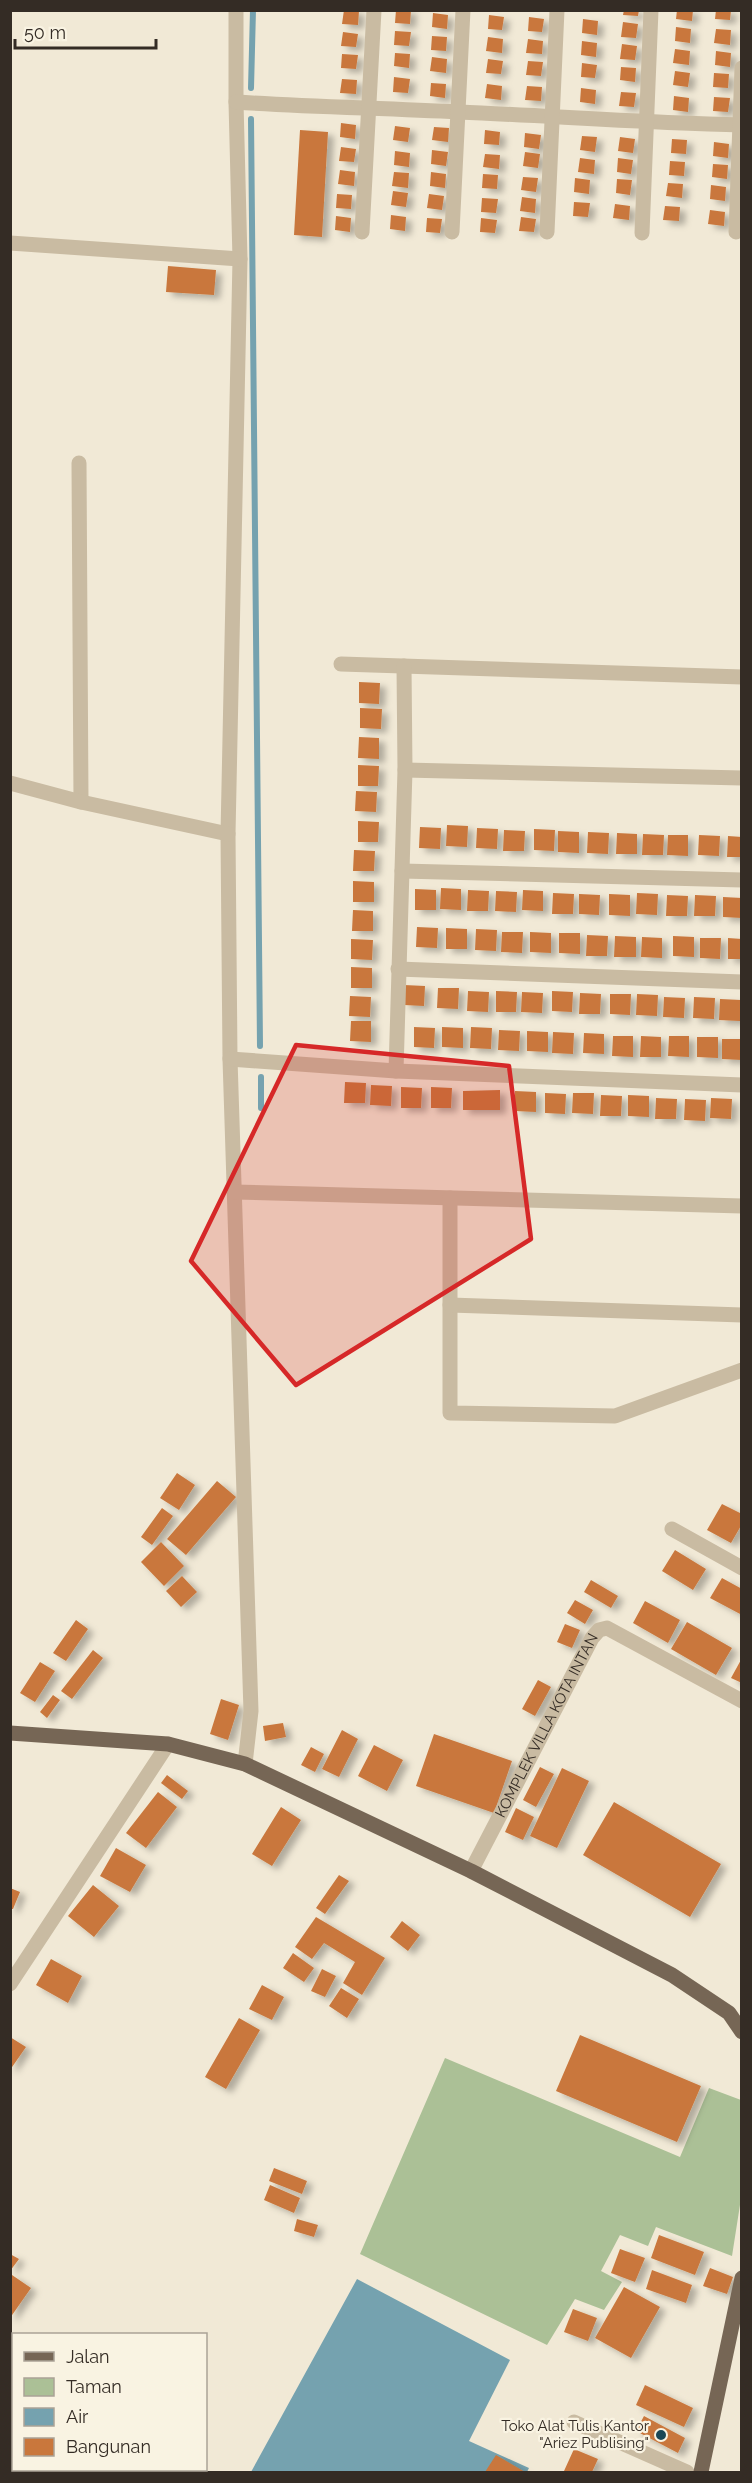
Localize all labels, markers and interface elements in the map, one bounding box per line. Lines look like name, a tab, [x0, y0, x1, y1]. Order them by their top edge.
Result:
scale bar	[15, 12, 156, 50]
text: 50 m	[24, 22, 66, 43]
street label: KOMPLEK VILLA KOTA INTAN	[491, 1630, 602, 1821]
legend	[12, 2333, 207, 2471]
text: Jalan	[66, 2346, 110, 2367]
text: Taman	[66, 2376, 122, 2397]
text: Air	[66, 2406, 89, 2427]
place label: Toko Alat Tulis Kantor "Ariez Publising"	[501, 2417, 650, 2452]
marker: Toko Alat Tulis Kantor "Ariez Publising"	[654, 2428, 668, 2442]
text: Bangunan	[66, 2436, 151, 2457]

